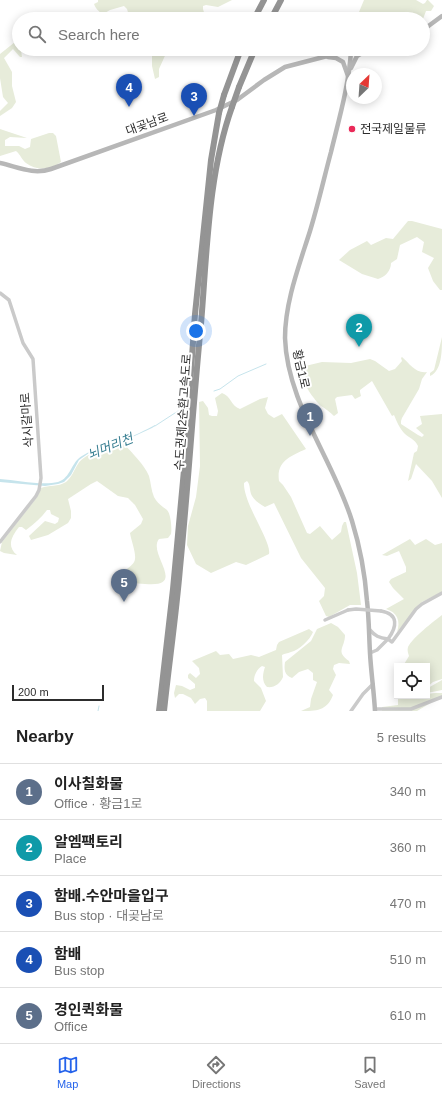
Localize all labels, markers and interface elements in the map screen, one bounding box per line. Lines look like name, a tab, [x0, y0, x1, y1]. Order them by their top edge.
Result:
search box	[12, 12, 430, 56]
icon: search	[26, 23, 48, 45]
text: Search here	[58, 26, 140, 43]
north arrow	[346, 68, 382, 104]
pin: 4	[116, 74, 142, 107]
pin: 3	[181, 83, 207, 116]
street label: 대곶남로	[124, 110, 170, 138]
place label: 전국제일물류	[360, 122, 426, 136]
marker: 전국제일물류	[347, 124, 357, 134]
pin: 2	[346, 314, 372, 347]
your location	[186, 321, 206, 341]
street label: 황금1로	[290, 348, 312, 390]
street label: 수도권제2순환고속도로	[172, 353, 194, 471]
street label: 삭시갈마로	[18, 392, 36, 448]
pin: 1	[297, 403, 323, 436]
water label: 뇌머리천	[85, 430, 136, 462]
pin: 5	[111, 569, 137, 602]
map controls	[394, 663, 430, 699]
button: locate	[394, 663, 430, 699]
scale bar	[12, 683, 104, 702]
text: 200 m	[18, 686, 49, 698]
text: Nearby	[16, 727, 74, 746]
text: 5 results	[377, 730, 426, 745]
text: 이사칠화물	[54, 775, 123, 792]
text: 1	[25, 784, 33, 799]
text: 340 m	[390, 784, 426, 799]
text: Office · 황금1로	[54, 796, 142, 811]
text: 알엠팩토리	[54, 833, 123, 850]
text: 2	[25, 840, 33, 855]
text: 360 m	[390, 840, 426, 855]
text: Place	[54, 851, 87, 866]
text: 함배.수안마을입구	[54, 887, 169, 904]
text: 3	[25, 896, 33, 911]
text: 470 m	[390, 896, 426, 911]
text: Bus stop · 대곶남로	[54, 908, 164, 923]
text: 함배	[54, 945, 82, 962]
text: 4	[25, 952, 33, 967]
text: 510 m	[390, 952, 426, 967]
text: Bus stop	[54, 963, 105, 978]
text: 경인퀵화물	[54, 1001, 123, 1018]
text: 5	[25, 1008, 33, 1023]
text: 610 m	[390, 1008, 426, 1023]
text: Office	[54, 1019, 88, 1034]
tab: Map	[57, 1054, 79, 1090]
tab: Directions	[192, 1054, 241, 1090]
tab: Saved	[354, 1054, 385, 1090]

